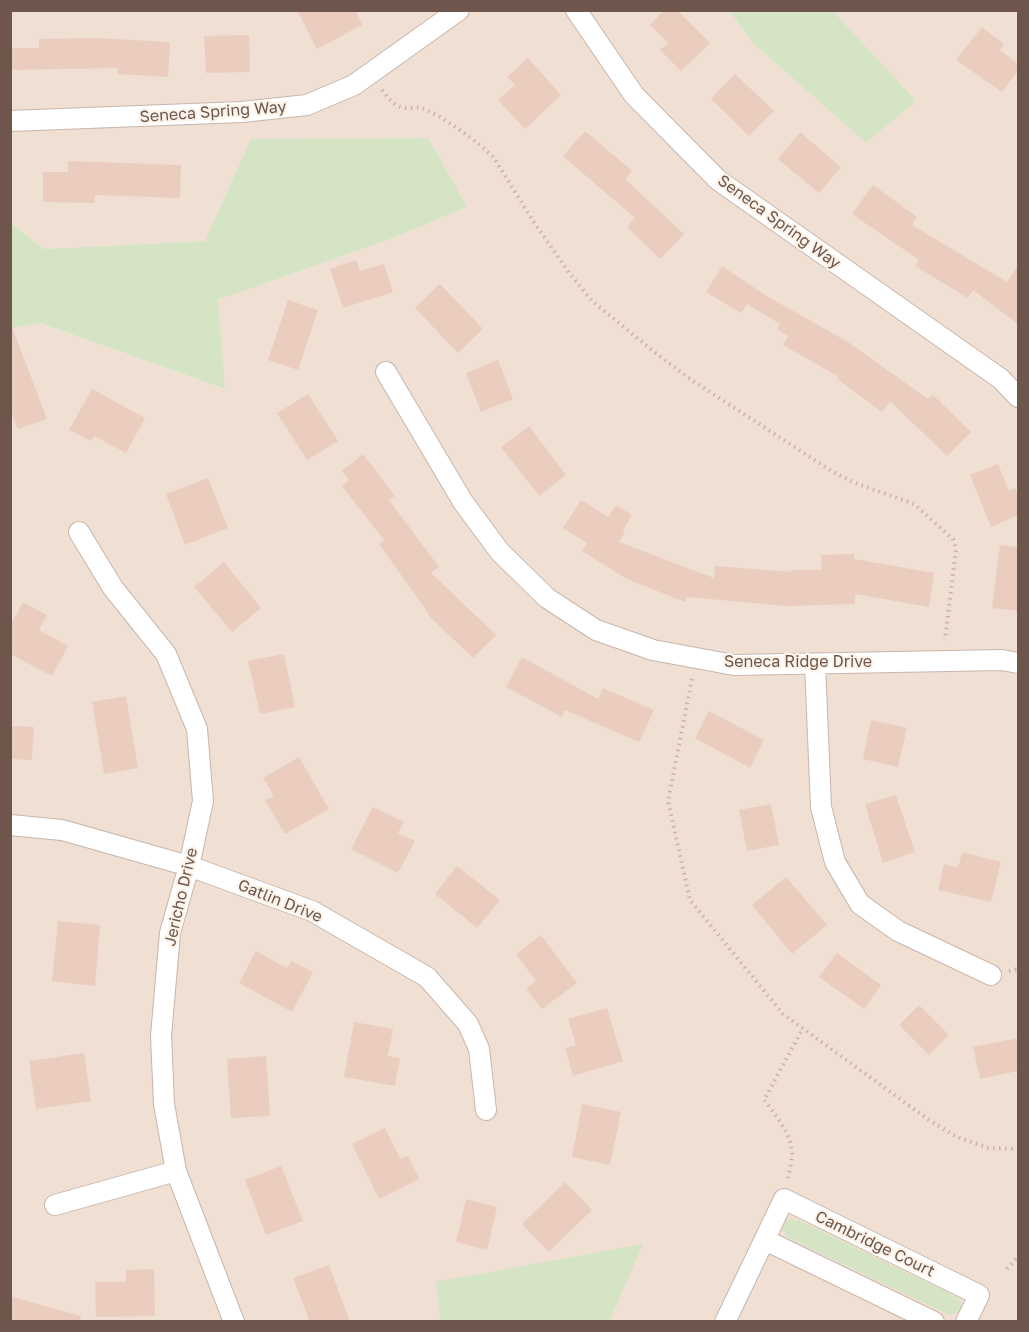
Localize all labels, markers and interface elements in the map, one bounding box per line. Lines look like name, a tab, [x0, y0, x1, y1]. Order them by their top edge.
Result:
street label: Seneca Spring Way	[139, 97, 287, 127]
street label: Seneca Spring Way	[714, 171, 844, 273]
street label: Seneca Ridge Drive	[724, 652, 872, 672]
street label: Jericho Drive	[160, 846, 202, 948]
street label: Gatlin Drive	[235, 875, 325, 927]
street label: Cambridge Court	[812, 1207, 938, 1281]

